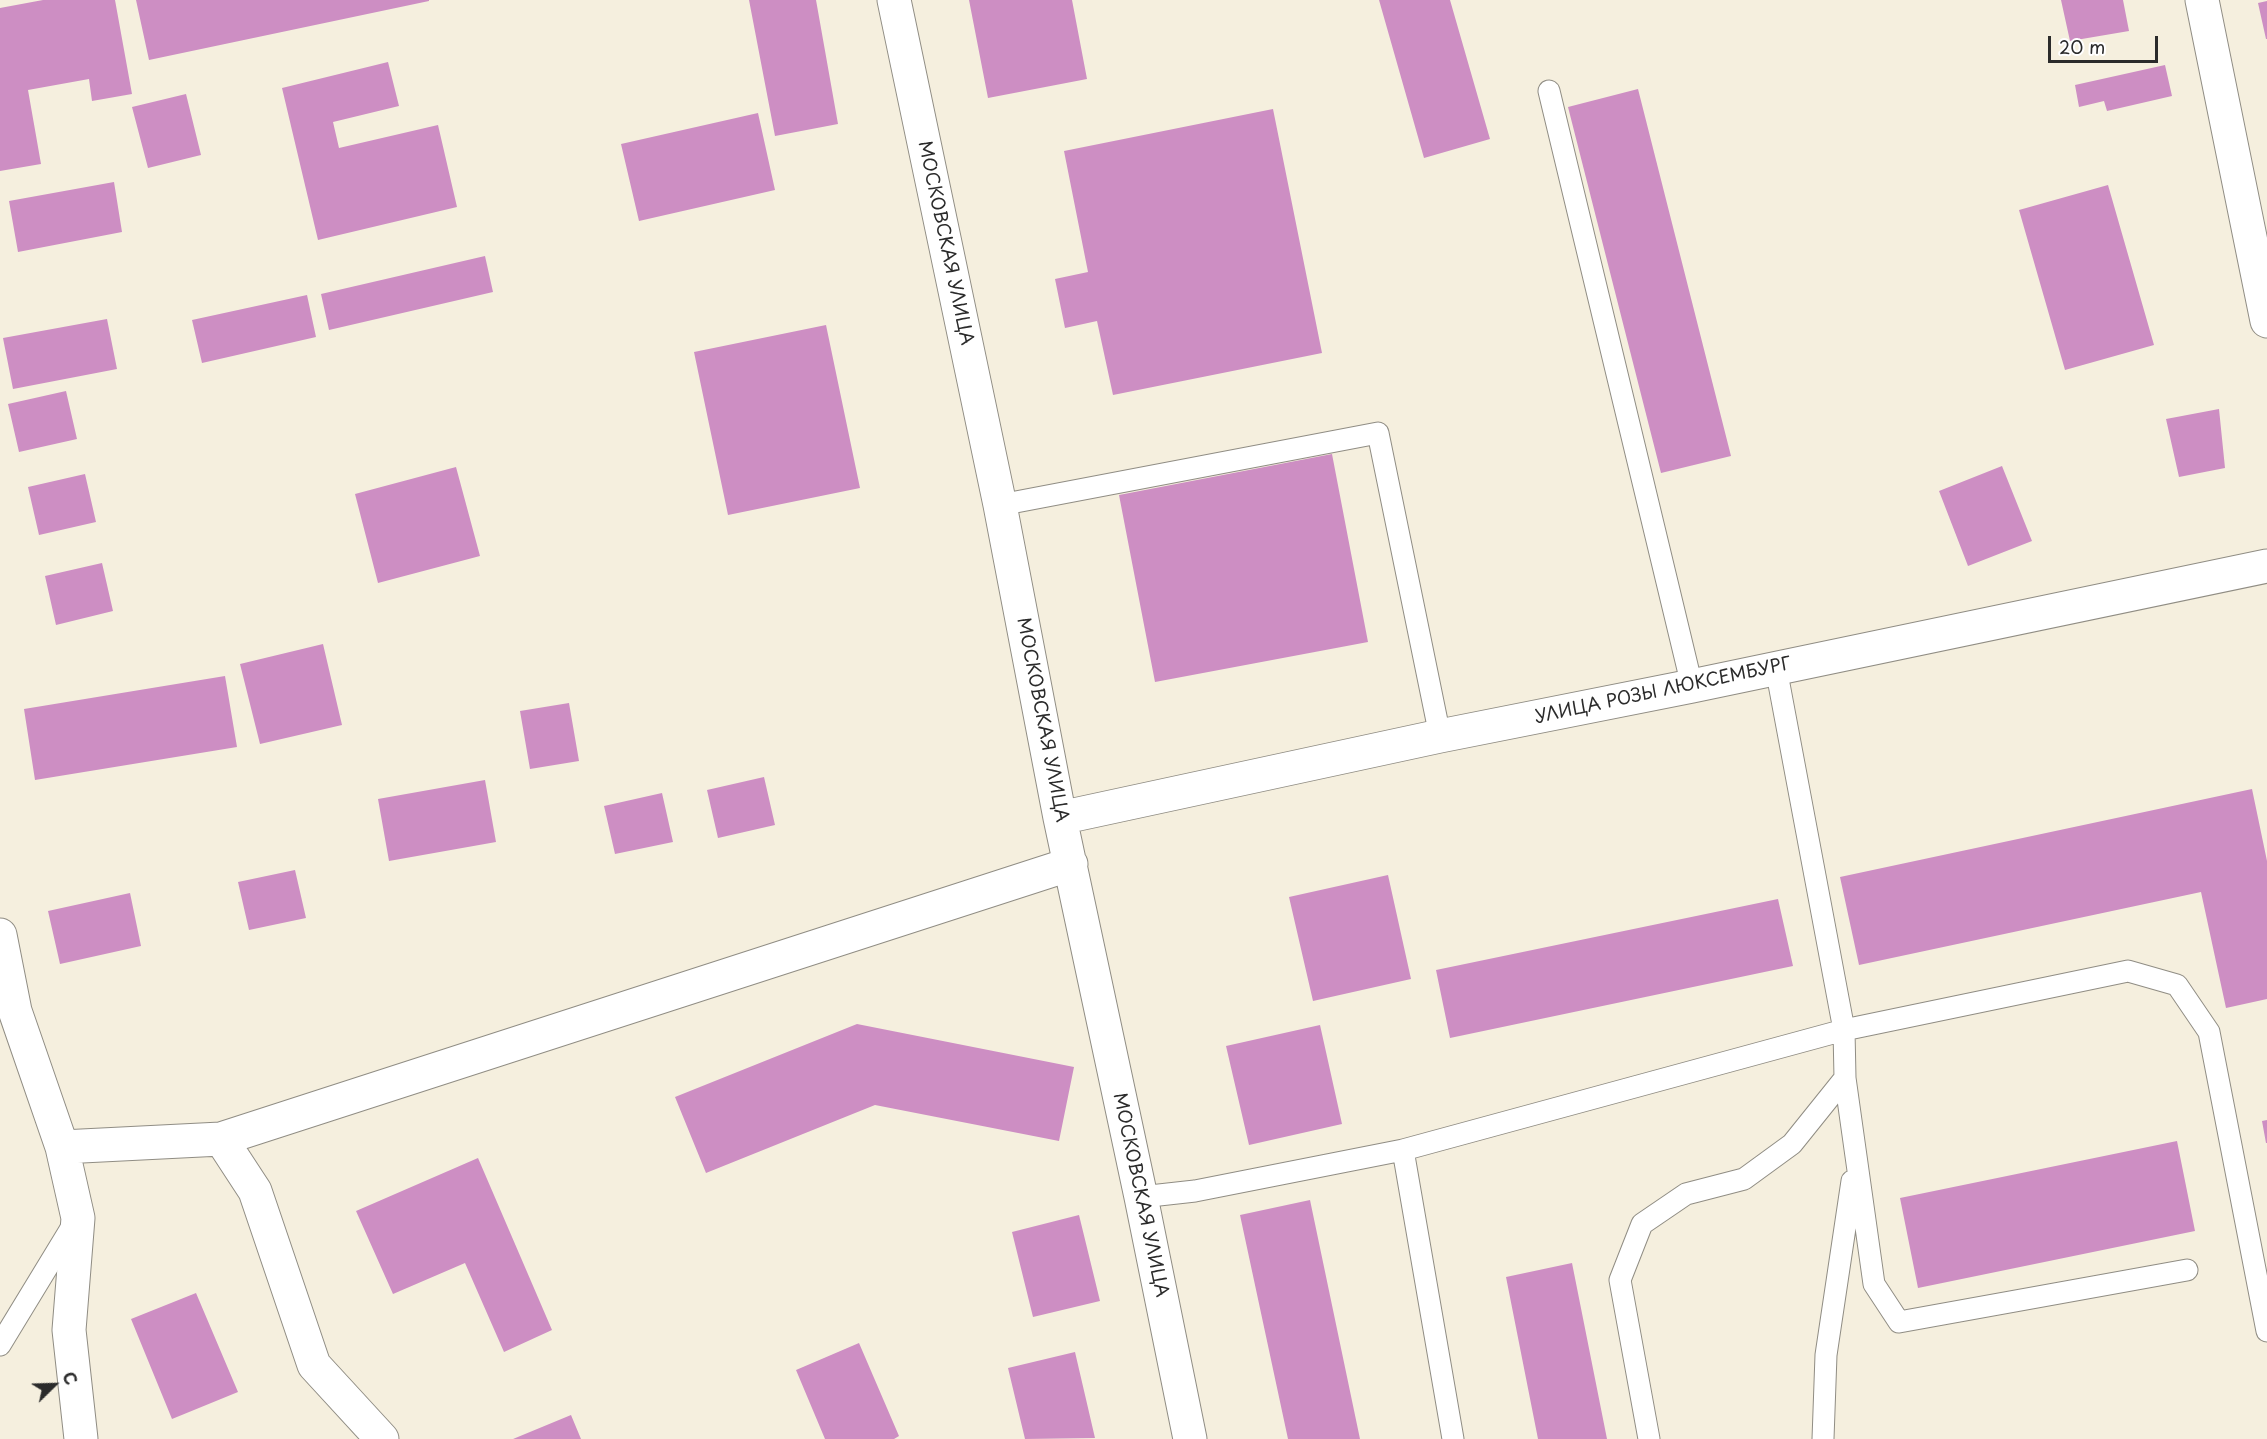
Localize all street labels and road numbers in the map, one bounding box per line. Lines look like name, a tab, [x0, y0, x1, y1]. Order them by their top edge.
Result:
street label: МОСКОВСКАЯ УЛИЦА	[913, 139, 977, 347]
street label: МОСКОВСКАЯ УЛИЦА	[1012, 616, 1072, 824]
street label: УЛИЦА РОЗЫ ЛЮКСЕМБУРГ	[1533, 653, 1793, 729]
street label: МОСКОВСКАЯ УЛИЦА	[1108, 1091, 1172, 1299]

